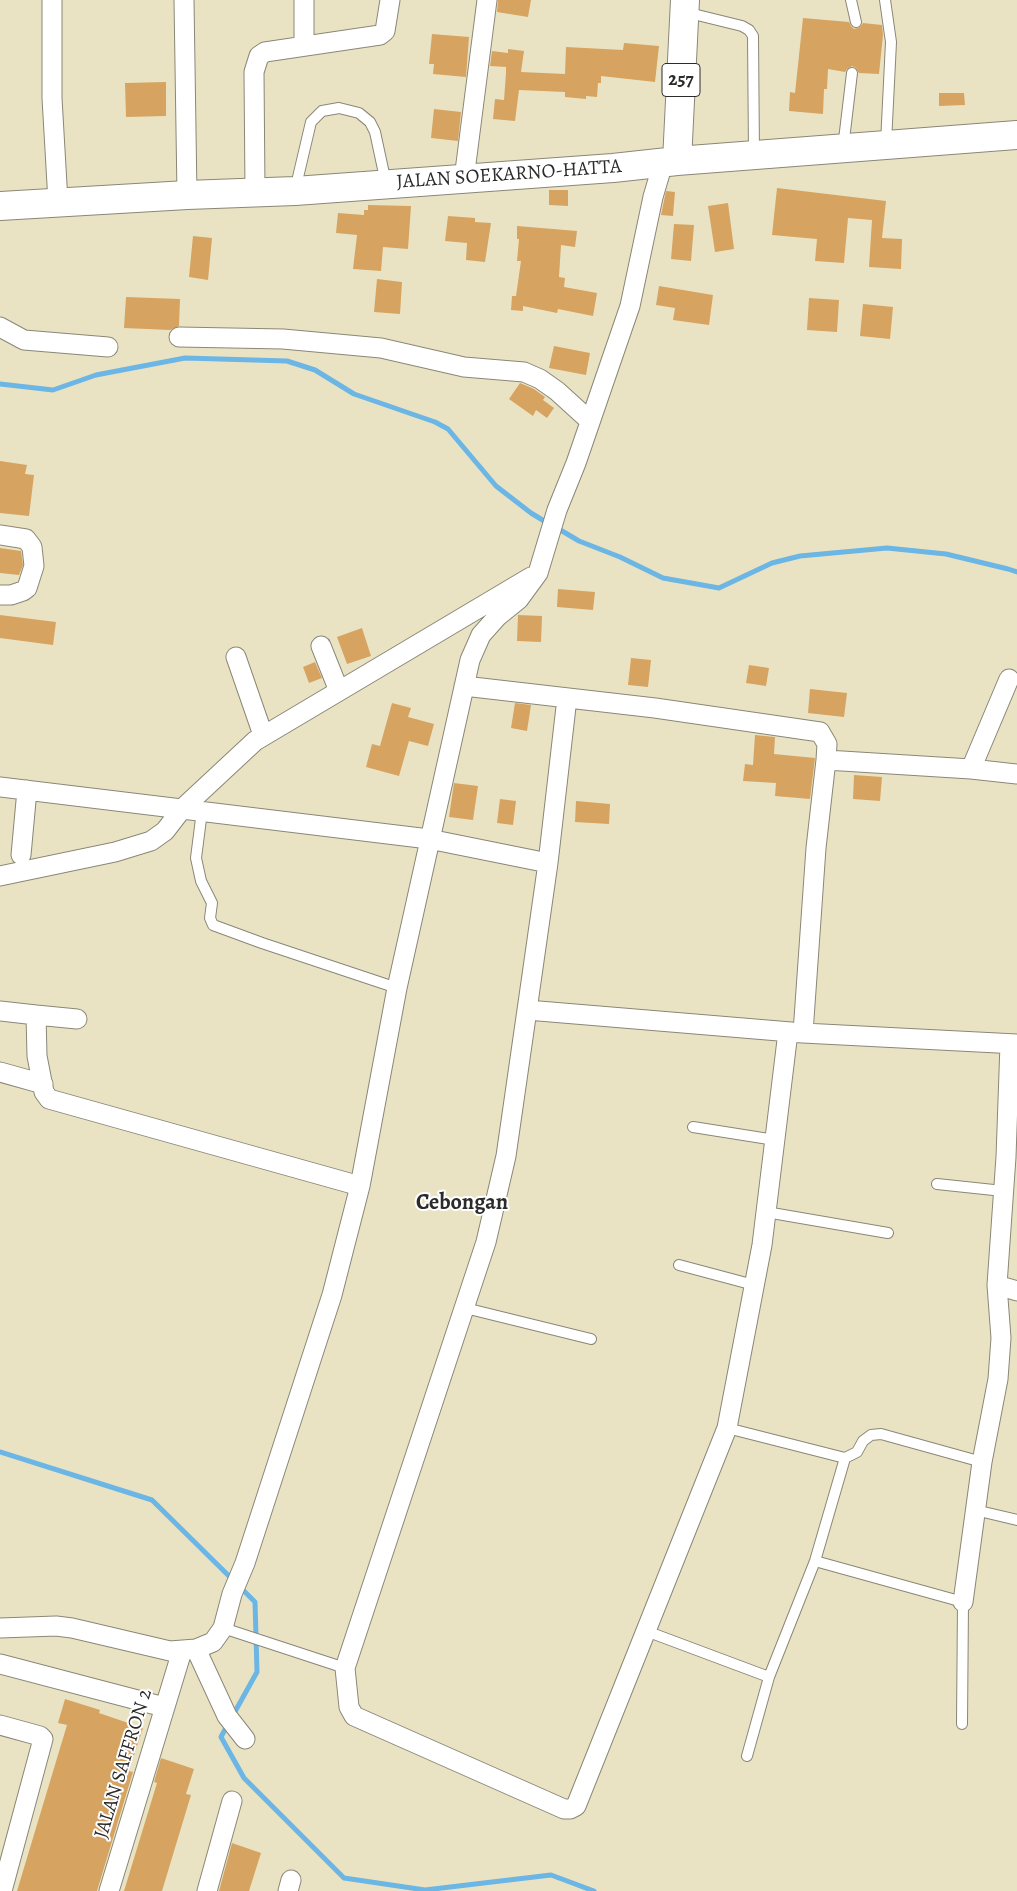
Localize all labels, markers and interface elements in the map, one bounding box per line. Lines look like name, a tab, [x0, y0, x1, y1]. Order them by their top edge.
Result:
road number: 257	[662, 64, 700, 96]
street label: JALAN SOEKARNO-HATTA	[396, 155, 622, 195]
district label: Cebongan	[416, 1191, 508, 1217]
street label: JALAN SAFFRON 2	[90, 1686, 158, 1842]

